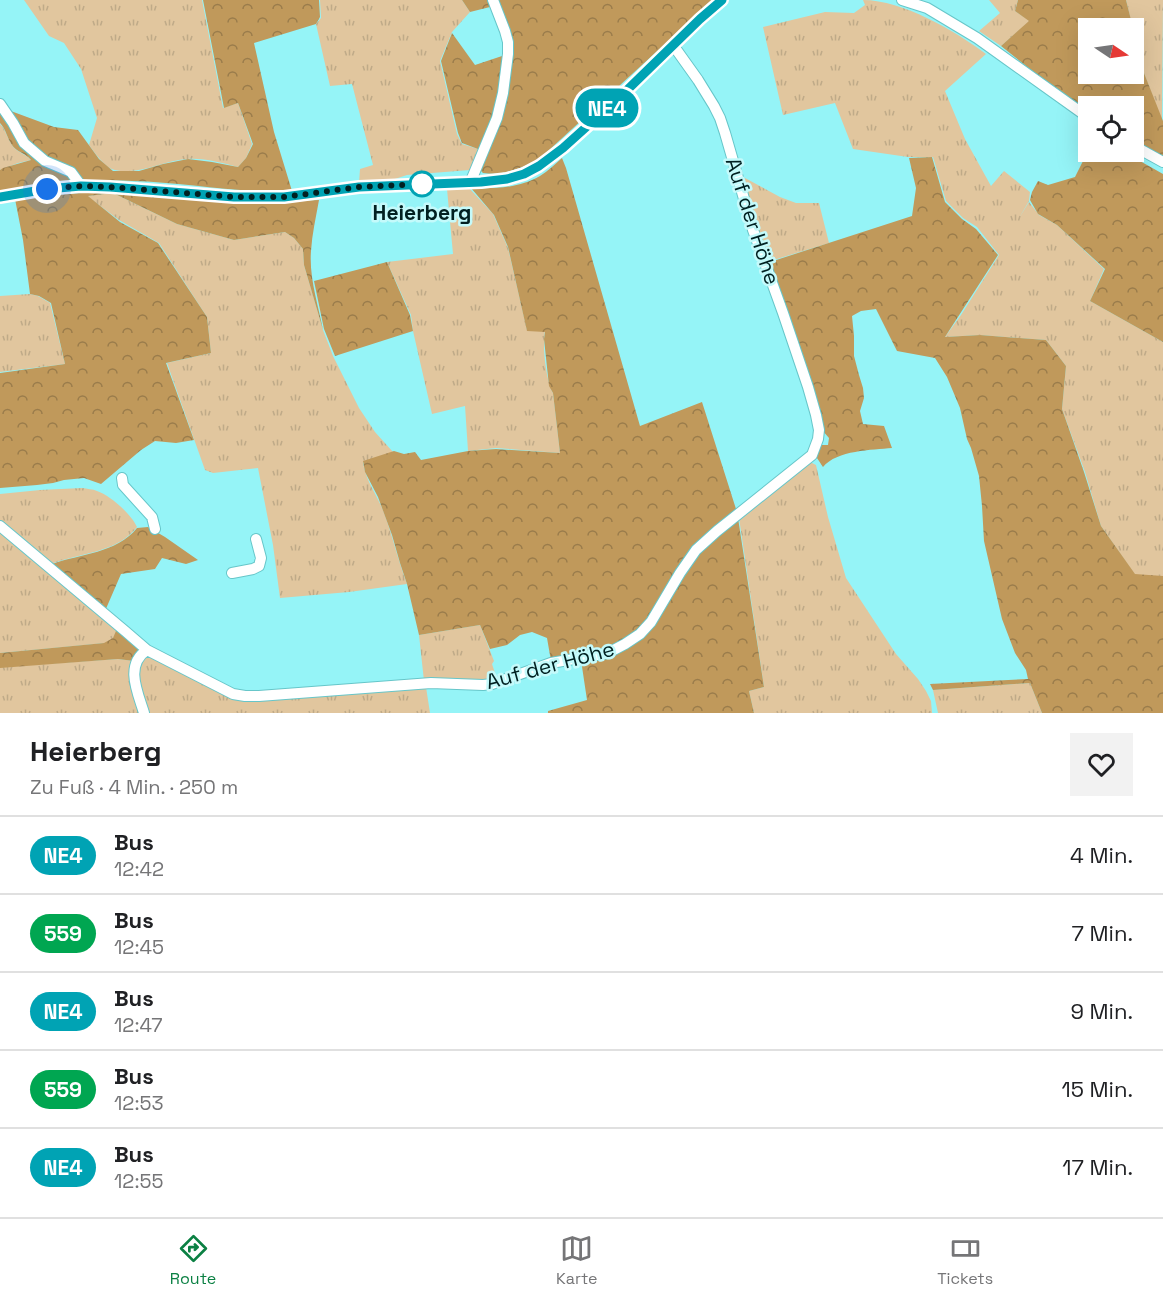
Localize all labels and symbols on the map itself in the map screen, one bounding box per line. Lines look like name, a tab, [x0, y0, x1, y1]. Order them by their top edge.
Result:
north arrow	[1078, 18, 1144, 84]
line badge: NE4	[572, 88, 642, 128]
street label: Auf der Höhe	[720, 154, 786, 288]
marker: Heierberg	[409, 171, 435, 197]
your location	[32, 174, 62, 204]
place label: Heierberg	[373, 199, 471, 226]
street label: Auf der Höhe	[483, 635, 617, 695]

